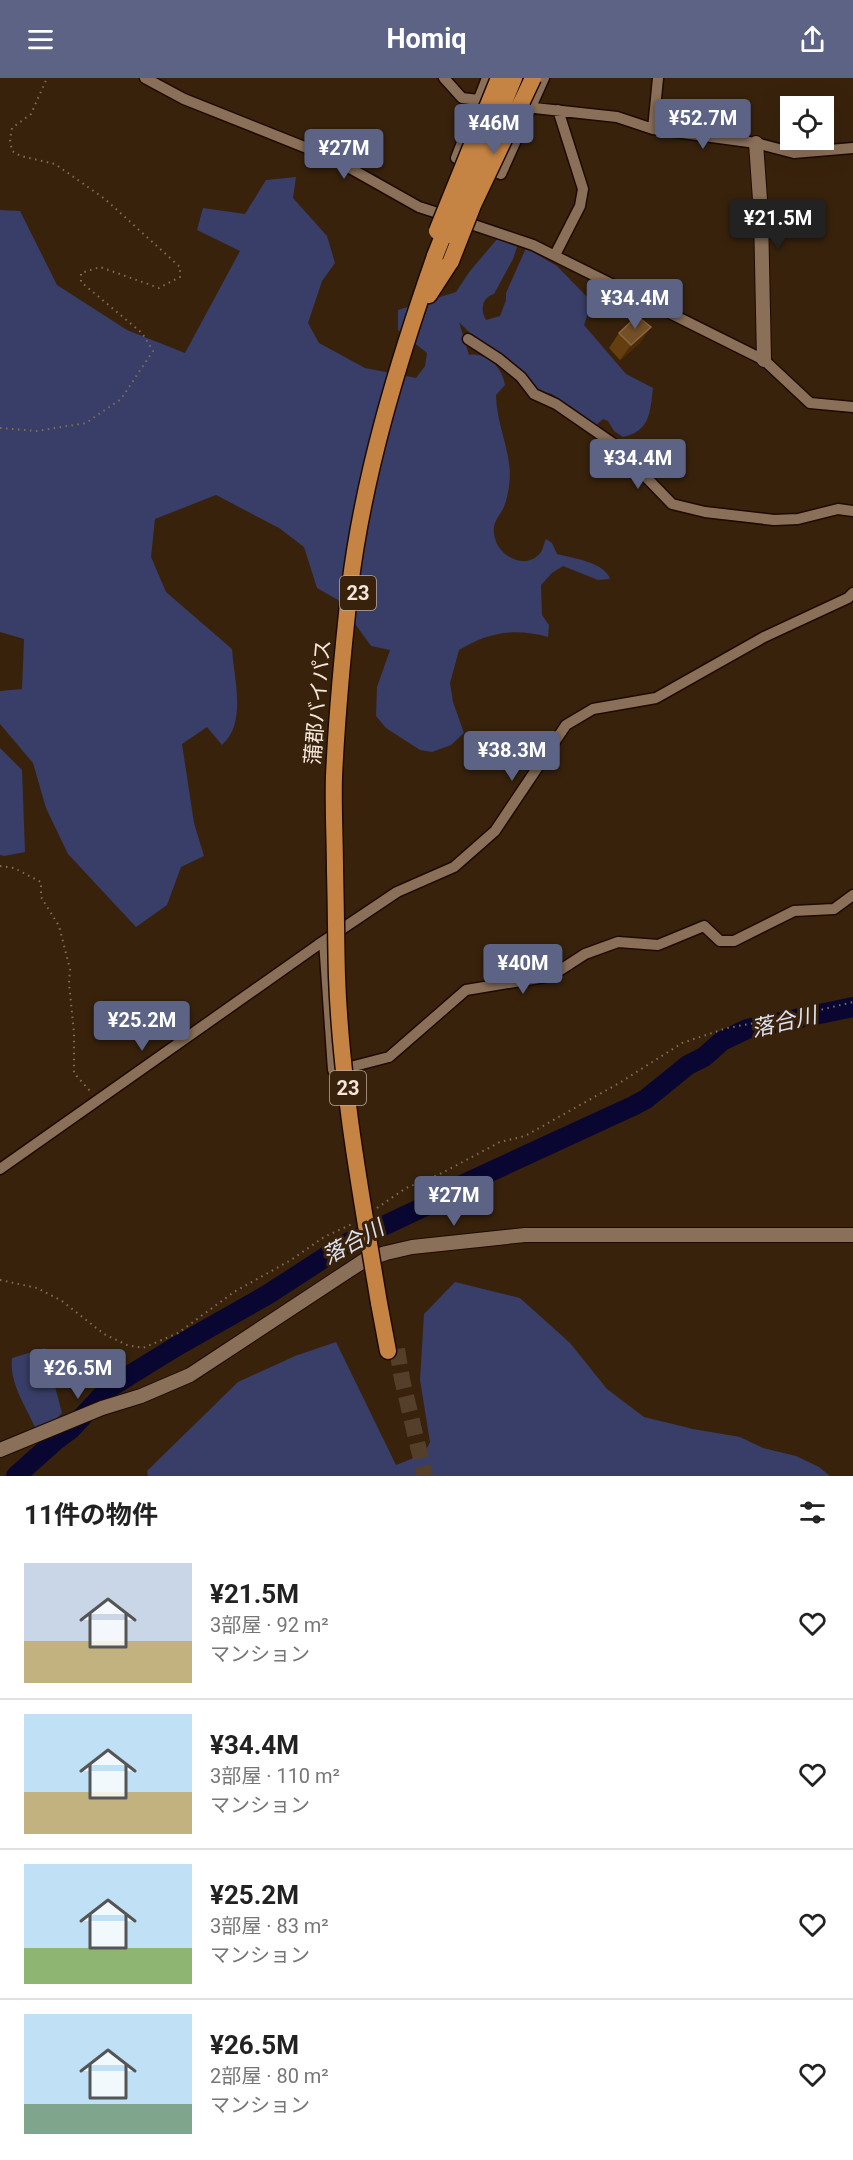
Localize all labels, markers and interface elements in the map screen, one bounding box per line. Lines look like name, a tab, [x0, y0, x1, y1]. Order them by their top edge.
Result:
icon: menu	[24, 23, 57, 56]
text: Homiq	[386, 23, 467, 55]
icon: share	[796, 23, 829, 56]
map controls	[780, 96, 834, 150]
button: locate	[780, 96, 834, 150]
pin: ¥52.7M	[654, 99, 752, 150]
pin: ¥46M	[458, 104, 530, 155]
text: ¥52.7M	[669, 106, 737, 130]
text: ¥46M	[468, 111, 520, 135]
pin: ¥27M	[308, 129, 380, 180]
text: ¥27M	[318, 136, 370, 160]
pin: ¥21.5M	[729, 199, 827, 250]
text: ¥21.5M	[744, 206, 812, 230]
pin: ¥34.4M	[586, 279, 684, 330]
text: ¥34.4M	[601, 286, 669, 310]
pin: ¥34.4M	[589, 439, 687, 490]
text: ¥34.4M	[604, 446, 672, 470]
road number: 23	[340, 576, 376, 610]
street label: 蒲郡バイパス	[301, 638, 335, 766]
pin: ¥38.3M	[463, 731, 561, 782]
text: ¥38.3M	[478, 738, 546, 762]
pin: ¥40M	[487, 944, 559, 995]
text: ¥40M	[497, 951, 549, 975]
pin: ¥25.2M	[93, 1001, 191, 1052]
water label: 落合川	[749, 1002, 821, 1042]
text: ¥25.2M	[108, 1008, 176, 1032]
road number: 23	[330, 1071, 366, 1105]
pin: ¥27M	[418, 1176, 490, 1227]
text: ¥27M	[428, 1183, 480, 1207]
water label: 落合川	[318, 1214, 390, 1269]
pin: ¥26.5M	[29, 1349, 127, 1400]
text: ¥26.5M	[44, 1356, 112, 1380]
icon: filters	[796, 1496, 829, 1529]
text: 11件の物件	[24, 1500, 158, 1530]
text: ¥21.5M	[210, 1579, 299, 1609]
icon: home	[72, 1587, 144, 1659]
icon: heart	[796, 1607, 829, 1640]
text: 3部屋 · 92 m²	[210, 1613, 329, 1637]
text: マンション	[210, 1642, 310, 1666]
text: ¥34.4M	[210, 1730, 299, 1760]
icon: home	[72, 1738, 144, 1810]
icon: heart	[796, 1758, 829, 1791]
text: 3部屋 · 110 m²	[210, 1764, 340, 1788]
text: マンション	[210, 1793, 310, 1817]
text: ¥25.2M	[210, 1880, 299, 1910]
icon: home	[72, 1888, 144, 1960]
icon: heart	[796, 1908, 829, 1941]
text: 3部屋 · 83 m²	[210, 1914, 329, 1938]
text: マンション	[210, 1943, 310, 1967]
text: ¥26.5M	[210, 2030, 299, 2060]
icon: home	[72, 2038, 144, 2110]
icon: heart	[796, 2058, 829, 2091]
text: 2部屋 · 80 m²	[210, 2064, 329, 2088]
text: マンション	[210, 2093, 310, 2117]

